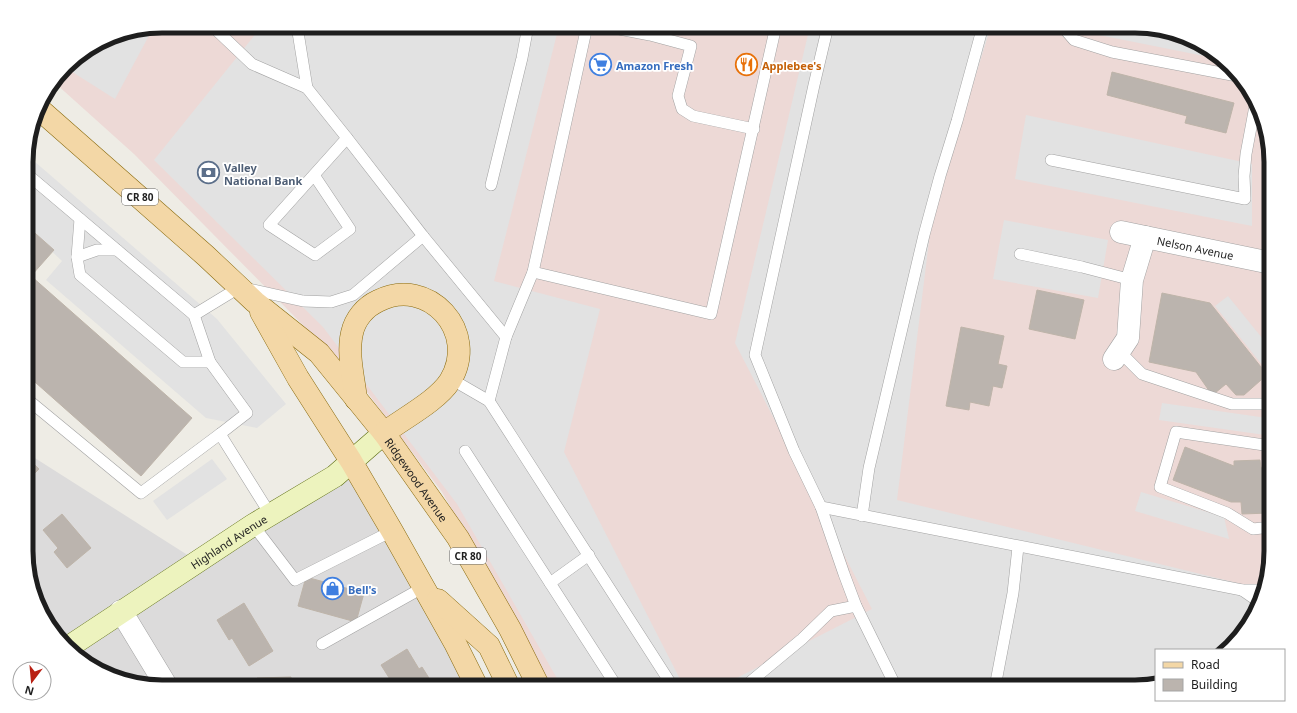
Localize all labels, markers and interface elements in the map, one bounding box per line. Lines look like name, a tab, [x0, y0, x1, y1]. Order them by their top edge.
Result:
supermarket icon: Amazon Fresh	[588, 52, 614, 78]
restaurant icon: Applebee's	[733, 52, 759, 78]
place label: Amazon Fresh	[616, 58, 693, 73]
place label: Applebee's	[762, 58, 822, 73]
bank icon: Valley National Bank	[196, 160, 222, 186]
place label: Valley National Bank	[224, 160, 302, 188]
road number: CR 80	[122, 189, 158, 205]
street label: Nelson Avenue	[1156, 232, 1235, 263]
street label: Ridgewood Avenue	[382, 435, 452, 525]
street label: Highland Avenue	[187, 511, 270, 572]
road number: CR 80	[450, 548, 486, 564]
shop icon: Bell's	[319, 576, 345, 602]
place label: Bell's	[348, 582, 377, 597]
legend	[1155, 649, 1285, 701]
text: Road	[1191, 656, 1220, 673]
north arrow	[12, 661, 52, 701]
text: Building	[1191, 676, 1238, 693]
text: N	[23, 683, 35, 700]

